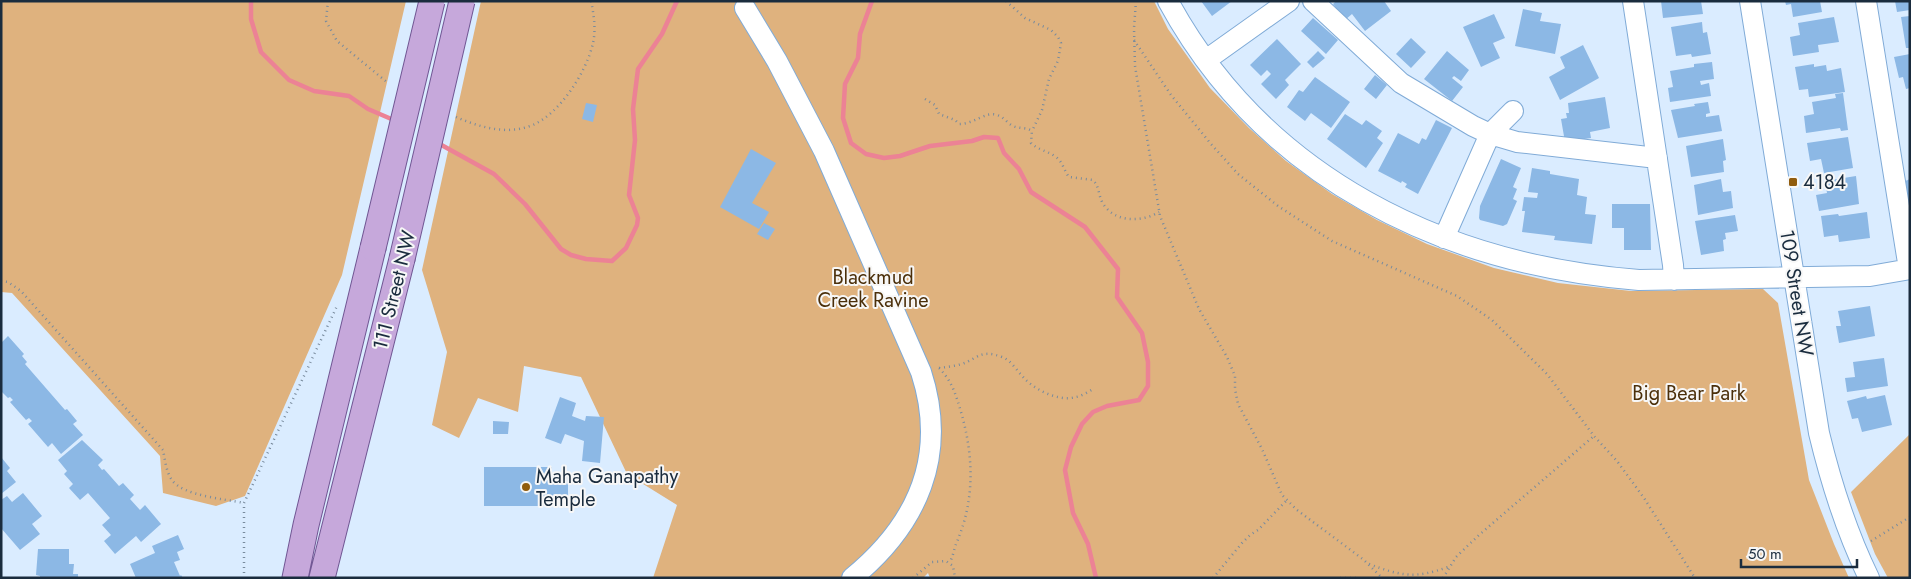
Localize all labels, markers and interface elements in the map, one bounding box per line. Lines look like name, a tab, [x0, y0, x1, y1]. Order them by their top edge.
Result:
place label: 4184	[1803, 168, 1847, 197]
marker: 4184	[1787, 176, 1799, 188]
street label: 111 Street NW	[366, 227, 423, 353]
street label: 109 Street NW	[1772, 228, 1821, 359]
park label: Blackmud Creek Ravine	[817, 263, 929, 315]
park label: Big Bear Park	[1632, 379, 1746, 408]
place label: Maha Ganapathy Temple	[536, 462, 678, 514]
marker: Maha Ganapathy Temple	[520, 481, 532, 493]
scale bar	[1741, 536, 1857, 568]
text: 50 m	[1748, 543, 1782, 565]

